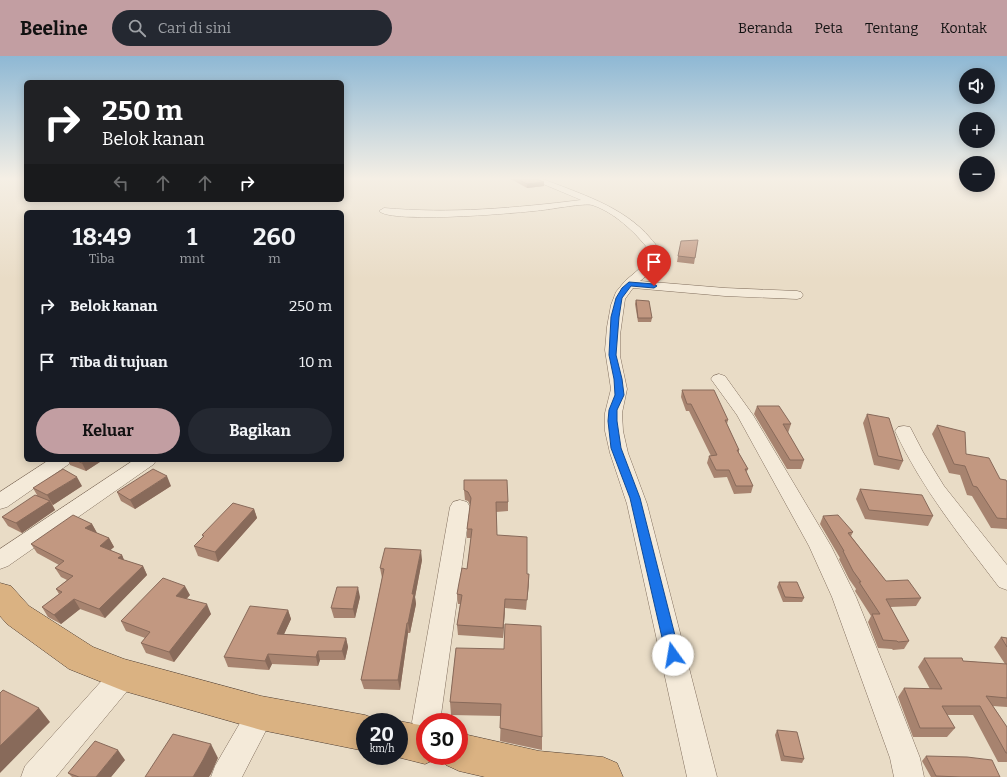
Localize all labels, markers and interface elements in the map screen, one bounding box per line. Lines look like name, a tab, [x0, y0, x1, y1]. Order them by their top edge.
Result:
search box	[112, 10, 392, 46]
text: Beeline	[20, 17, 88, 40]
icon: search	[126, 17, 148, 39]
text: Cari di sini	[158, 19, 231, 37]
text: Beranda	[738, 20, 793, 37]
text: Peta	[815, 20, 843, 37]
text: Tentang	[865, 20, 918, 37]
text: Kontak	[940, 20, 987, 37]
map controls	[959, 68, 995, 192]
button: sound	[959, 68, 995, 104]
text: 250 m	[102, 94, 183, 127]
icon: right	[36, 96, 88, 148]
button: +	[959, 112, 995, 148]
text: Belok kanan	[102, 128, 205, 150]
button: −	[959, 156, 995, 192]
icon: left	[110, 172, 132, 194]
icon: ahead	[152, 172, 174, 194]
icon: ahead	[194, 172, 216, 194]
icon: right	[236, 172, 258, 194]
text: 18:49	[72, 223, 131, 251]
text: 1	[187, 223, 197, 251]
text: 260	[253, 223, 296, 251]
pin	[637, 245, 671, 286]
text: Tiba	[89, 251, 115, 266]
text: mnt	[179, 251, 205, 266]
text: m	[268, 251, 281, 266]
icon: arrive	[643, 251, 665, 273]
icon: right	[36, 295, 58, 317]
text: Belok kanan	[70, 297, 158, 315]
text: 250 m	[289, 297, 332, 315]
icon: arrive	[36, 351, 58, 373]
text: Tiba di tujuan	[70, 353, 168, 371]
text: 10 m	[299, 353, 332, 371]
button: Keluar	[36, 408, 180, 454]
button: Bagikan	[188, 408, 332, 454]
position arrow	[652, 634, 694, 676]
speed limit sign: 30	[416, 713, 468, 765]
text: 20	[370, 722, 394, 746]
text: km/h	[370, 743, 394, 755]

